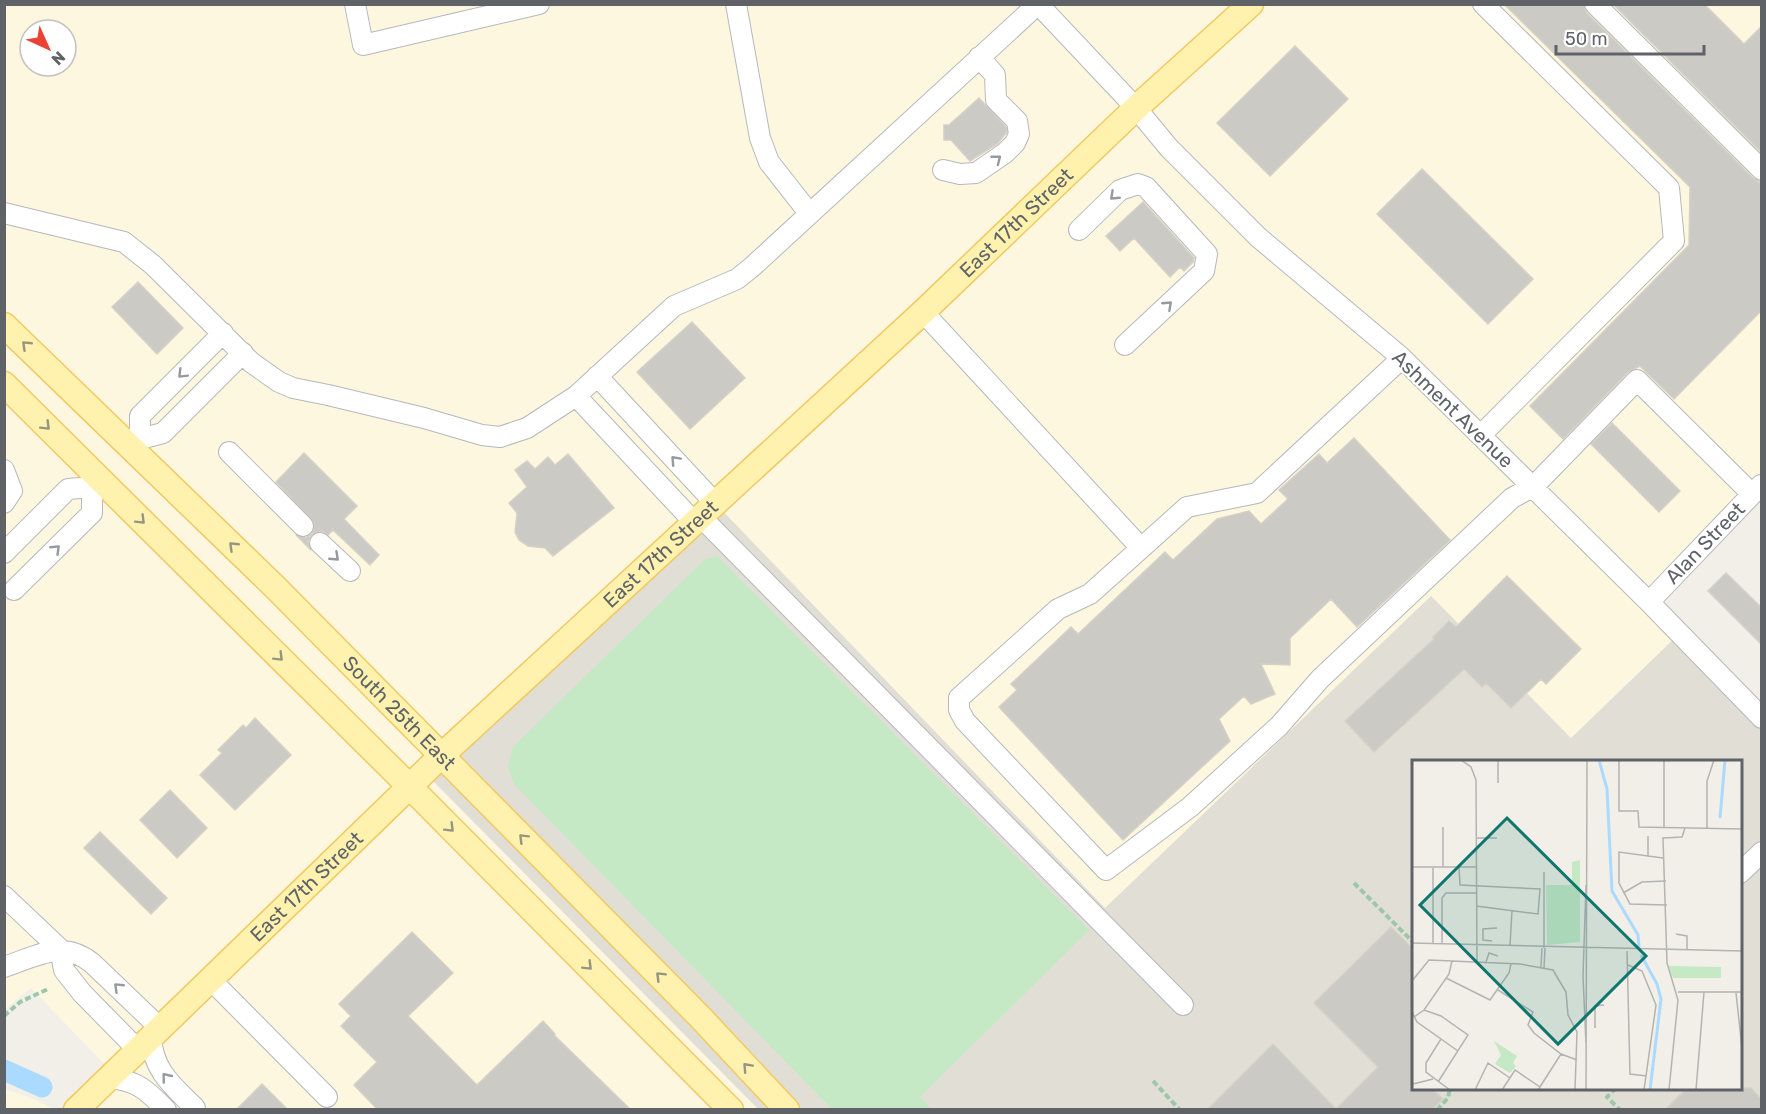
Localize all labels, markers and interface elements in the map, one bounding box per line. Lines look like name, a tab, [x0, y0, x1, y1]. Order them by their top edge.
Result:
north arrow	[18, 18, 78, 78]
scale bar	[1556, 18, 1704, 56]
text: 50 m	[1565, 28, 1608, 50]
text: N	[47, 47, 69, 69]
one-way arrow	[990, 156, 1001, 167]
street label: East 17th Street	[955, 163, 1078, 282]
one-way arrow	[1110, 189, 1121, 200]
one-way arrow	[1161, 301, 1171, 312]
one-way arrow	[22, 341, 32, 352]
street label: Ashment Avenue	[1387, 345, 1519, 473]
one-way arrow	[178, 367, 189, 378]
one-way arrow	[39, 418, 50, 429]
one-way arrow	[671, 456, 682, 467]
street label: East 17th Street	[598, 495, 723, 613]
street label: Alan Street	[1660, 497, 1750, 589]
one-way arrow	[133, 512, 144, 523]
one-way arrow	[229, 542, 240, 553]
one-way arrow	[48, 546, 59, 557]
one-way arrow	[329, 550, 339, 561]
one-way arrow	[273, 650, 283, 661]
street label: South 25th East	[338, 651, 461, 775]
inset map	[1412, 760, 1742, 1090]
one-way arrow	[443, 820, 454, 831]
street label: East 17th Street	[245, 826, 368, 947]
one-way arrow	[519, 834, 530, 845]
one-way arrow	[580, 958, 591, 969]
one-way arrow	[656, 973, 667, 984]
one-way arrow	[114, 984, 125, 995]
one-way arrow	[743, 1063, 754, 1073]
one-way arrow	[162, 1072, 173, 1083]

